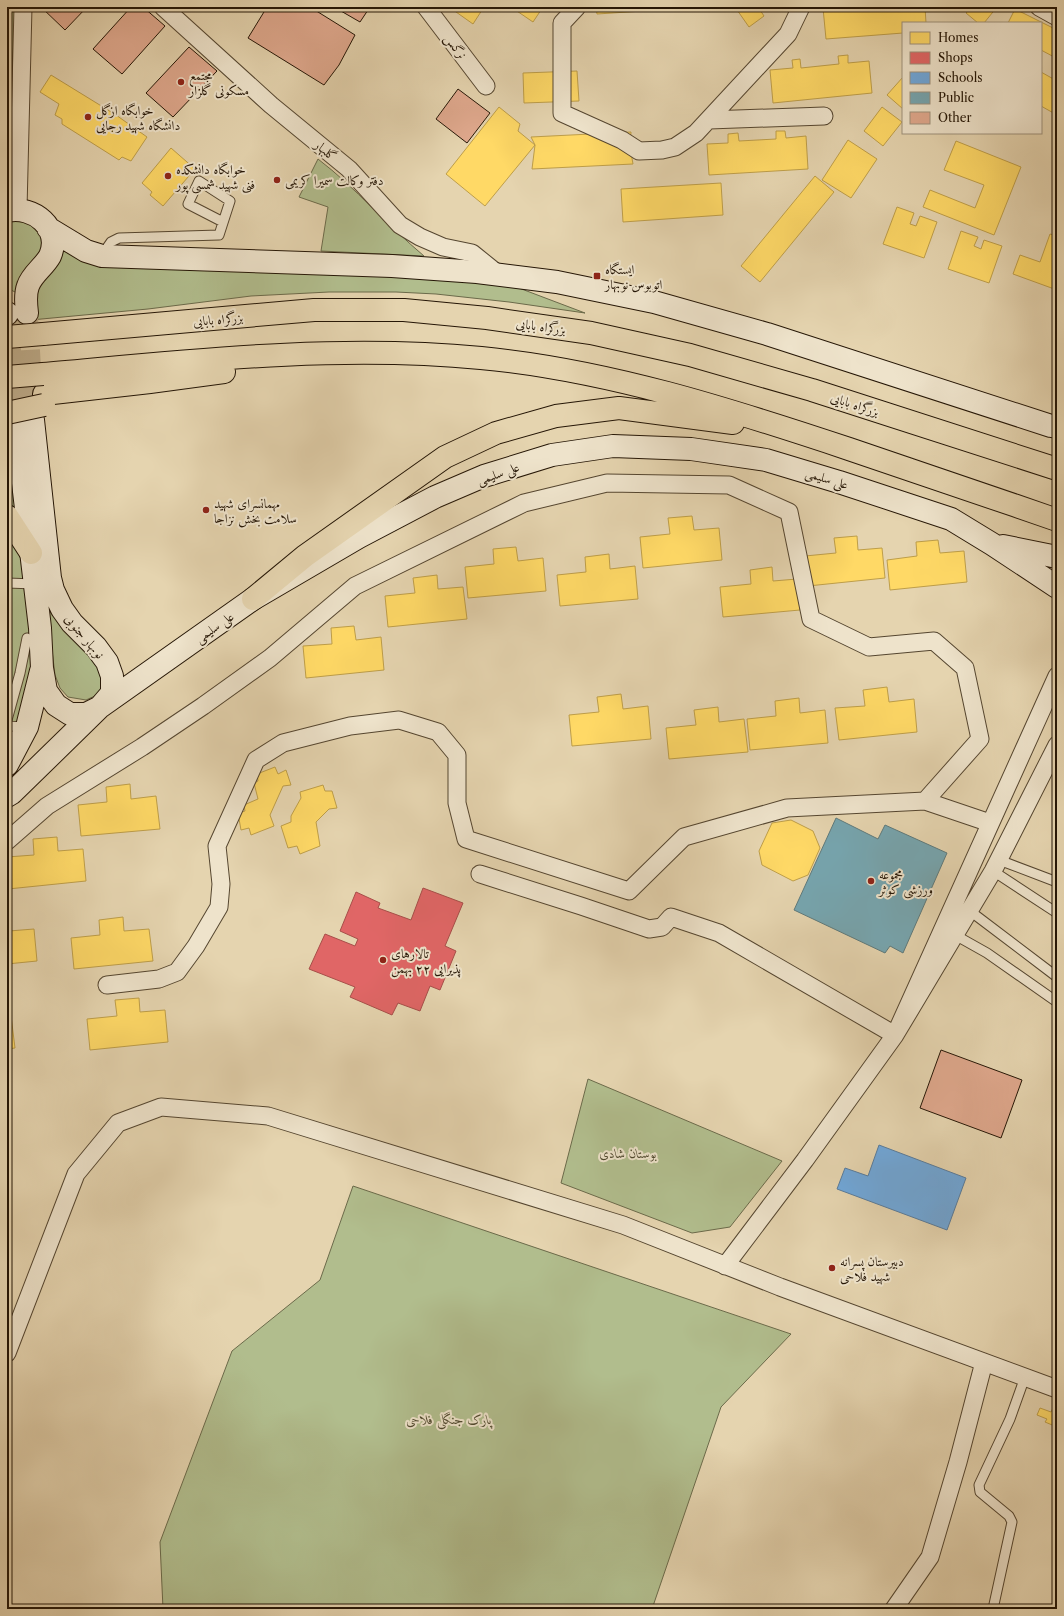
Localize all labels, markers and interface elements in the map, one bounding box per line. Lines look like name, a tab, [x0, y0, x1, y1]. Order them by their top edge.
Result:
legend	[902, 22, 1042, 134]
street label: نرگس	[440, 30, 471, 63]
text: Homes	[938, 30, 978, 45]
text: Shops	[938, 50, 973, 65]
place label: مجتمع مسکونی گلزار	[187, 67, 249, 99]
text: Schools	[938, 70, 983, 85]
marker: مجتمع مسکونی گلزار	[176, 77, 186, 87]
text: Public	[938, 90, 974, 105]
place label: خوابگاه ازگل دانشگاه شهید رجایی	[96, 102, 180, 134]
text: Other	[938, 110, 972, 125]
marker: خوابگاه ازگل دانشگاه شهید رجایی	[83, 112, 93, 122]
street label: گلبهار	[309, 135, 340, 165]
place label: خوابگاه دانشکده فنی شهید شمسی پور	[174, 161, 255, 194]
marker: خوابگاه دانشکده فنی شهید شمسی پور	[163, 171, 173, 181]
place label: دفتر وکالت سمیرا کریمی	[285, 172, 384, 190]
marker: دفتر وکالت سمیرا کریمی	[272, 175, 282, 185]
place label: ایستگاه اتوبوس نوبهار	[603, 261, 662, 293]
marker: ایستگاه اتوبوس نوبهار	[592, 271, 602, 281]
street label: بزرگراه بابایی	[192, 309, 244, 330]
street label: بزرگراه بابایی	[515, 315, 568, 338]
street label: بزرگراه بابایی	[828, 389, 882, 421]
street label: علی سلیمی	[475, 458, 522, 491]
street label: علی سلیمی	[803, 464, 850, 495]
place label: مهمانسرای شهید سلامت بخش نزاجا	[214, 495, 297, 528]
marker: مهمانسرای شهید سلامت بخش نزاجا	[201, 505, 211, 515]
street label: علی سلیمی	[191, 608, 238, 649]
street label: نوبهار جنوبی	[60, 610, 108, 663]
place label: مجموعه ورزشی کوثر	[877, 866, 933, 899]
marker: مجموعه ورزشی کوثر	[866, 876, 876, 886]
place label: تالارهای پذیرایی ۲۲ بهمن	[391, 945, 461, 978]
marker: تالارهای پذیرایی ۲۲ بهمن	[378, 955, 388, 965]
park label: بوستان شادی	[599, 1145, 657, 1162]
place label: دبیرستان پسرانه شهید فلاحی	[840, 1253, 904, 1285]
marker: دبیرستان پسرانه شهید فلاحی	[827, 1263, 837, 1273]
park label: پارک جنگلی فلاحی	[406, 1411, 493, 1430]

